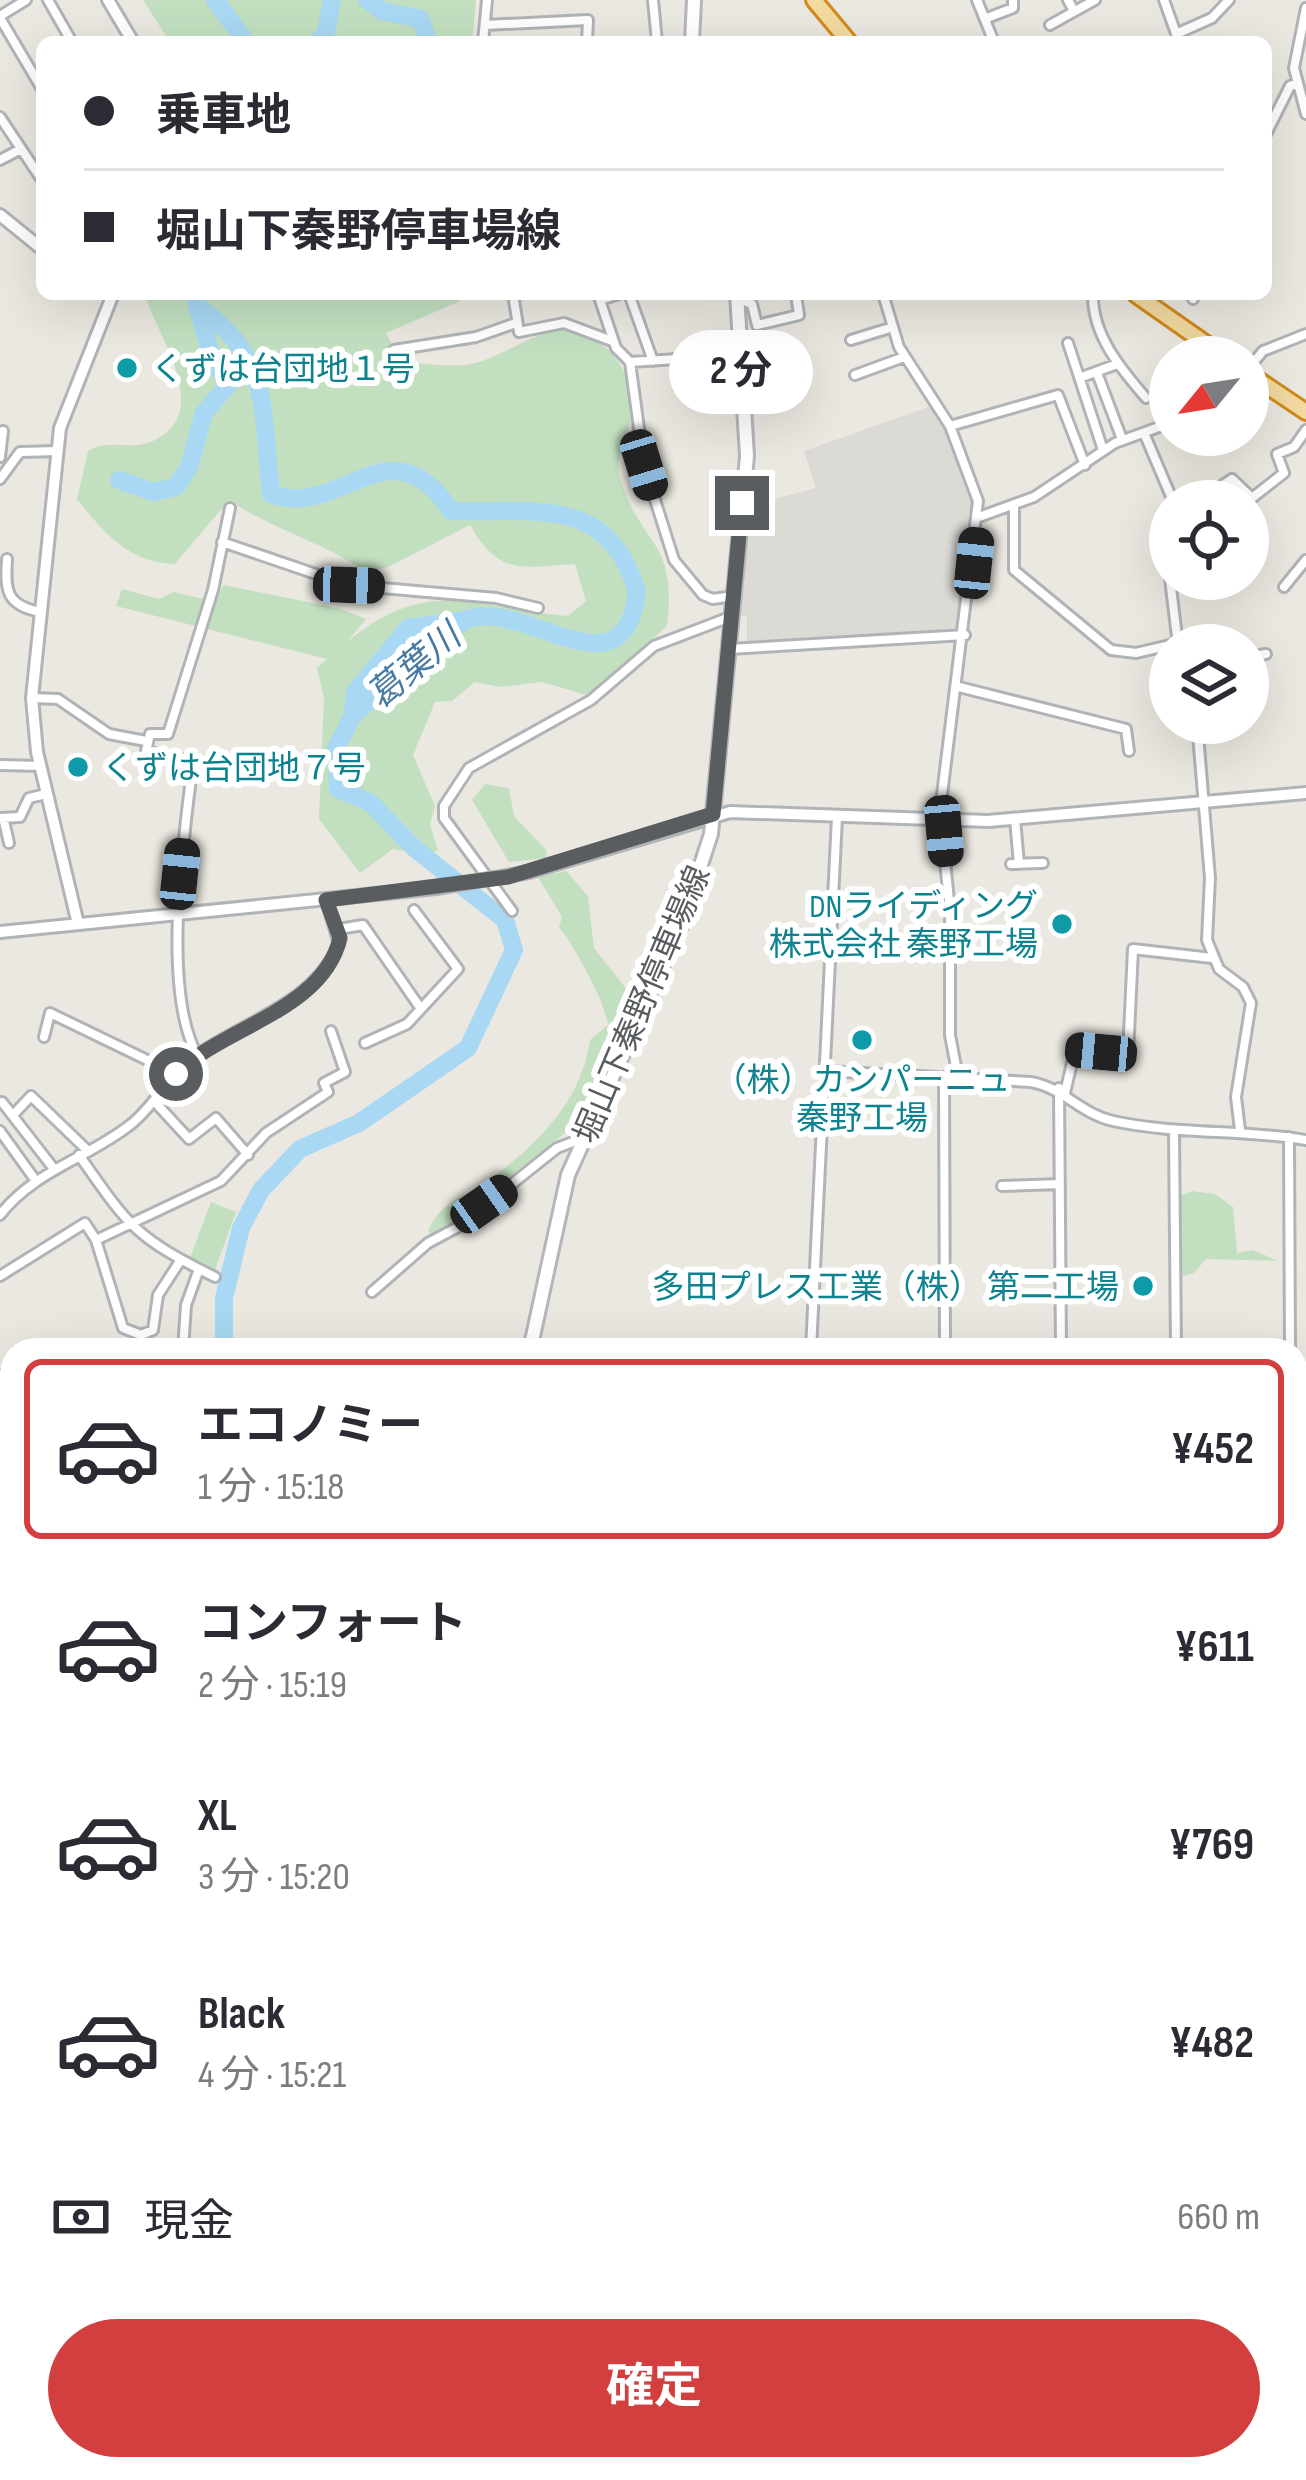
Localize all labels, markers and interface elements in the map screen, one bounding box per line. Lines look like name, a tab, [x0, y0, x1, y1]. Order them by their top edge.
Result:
text: 乗車地	[156, 89, 291, 144]
text: 堀山下秦野停車場線	[156, 205, 561, 260]
callout: 2 分	[670, 329, 814, 413]
north arrow	[1149, 336, 1269, 456]
map controls	[1149, 336, 1269, 744]
text: 2 分	[710, 348, 772, 395]
place label: くずは台団地１号	[151, 350, 415, 390]
marker: くずは台団地１号	[114, 355, 140, 381]
car	[616, 425, 672, 505]
route end	[715, 476, 769, 530]
button: locate	[1149, 480, 1269, 600]
car	[952, 525, 996, 601]
car	[312, 566, 386, 604]
water label: 葛葉川	[359, 613, 473, 718]
button: layers	[1149, 624, 1269, 744]
place label: くずは台団地７号	[102, 749, 366, 789]
marker: くずは台団地７号	[65, 754, 91, 780]
car	[923, 794, 965, 868]
car	[158, 836, 202, 912]
street label: 堀山下秦野停車場線	[566, 860, 719, 1149]
place label: DNライディング 株式会社 秦野工場	[769, 887, 1038, 965]
marker: DNライディング 株式会社 秦野工場	[1049, 911, 1075, 937]
marker: （株）カンパーニュ 秦野工場	[849, 1027, 875, 1053]
car	[1064, 1031, 1138, 1073]
route start	[149, 1047, 203, 1101]
place label: （株）カンパーニュ 秦野工場	[714, 1061, 1011, 1139]
car	[444, 1169, 524, 1239]
place label: 多田プレス工業（株） 第二工場	[652, 1268, 1119, 1308]
marker: 多田プレス工業（株） 第二工場	[1130, 1273, 1156, 1299]
icon: car	[54, 1395, 162, 1503]
text: エコノミー	[198, 1399, 423, 1454]
text: ¥452	[1171, 1422, 1254, 1477]
text: 1 分 · 15:18	[198, 1464, 344, 1511]
icon: car	[54, 1593, 162, 1701]
text: コンフォート	[198, 1597, 467, 1652]
text: ¥611	[1174, 1620, 1254, 1675]
text: 2 分 · 15:19	[198, 1662, 347, 1709]
text: XL	[198, 1789, 237, 1844]
icon: car	[54, 1791, 162, 1899]
text: ¥769	[1169, 1818, 1254, 1873]
text: 3 分 · 15:20	[198, 1854, 350, 1901]
text: Black	[198, 1987, 285, 2042]
icon: car	[54, 1989, 162, 2097]
text: ¥482	[1169, 2016, 1254, 2071]
text: 4 分 · 15:21	[198, 2052, 346, 2099]
icon: cash	[48, 2184, 114, 2250]
text: 660 m	[1177, 2194, 1260, 2241]
text: 現金	[144, 2195, 234, 2250]
button: 確定	[48, 2319, 1260, 2457]

